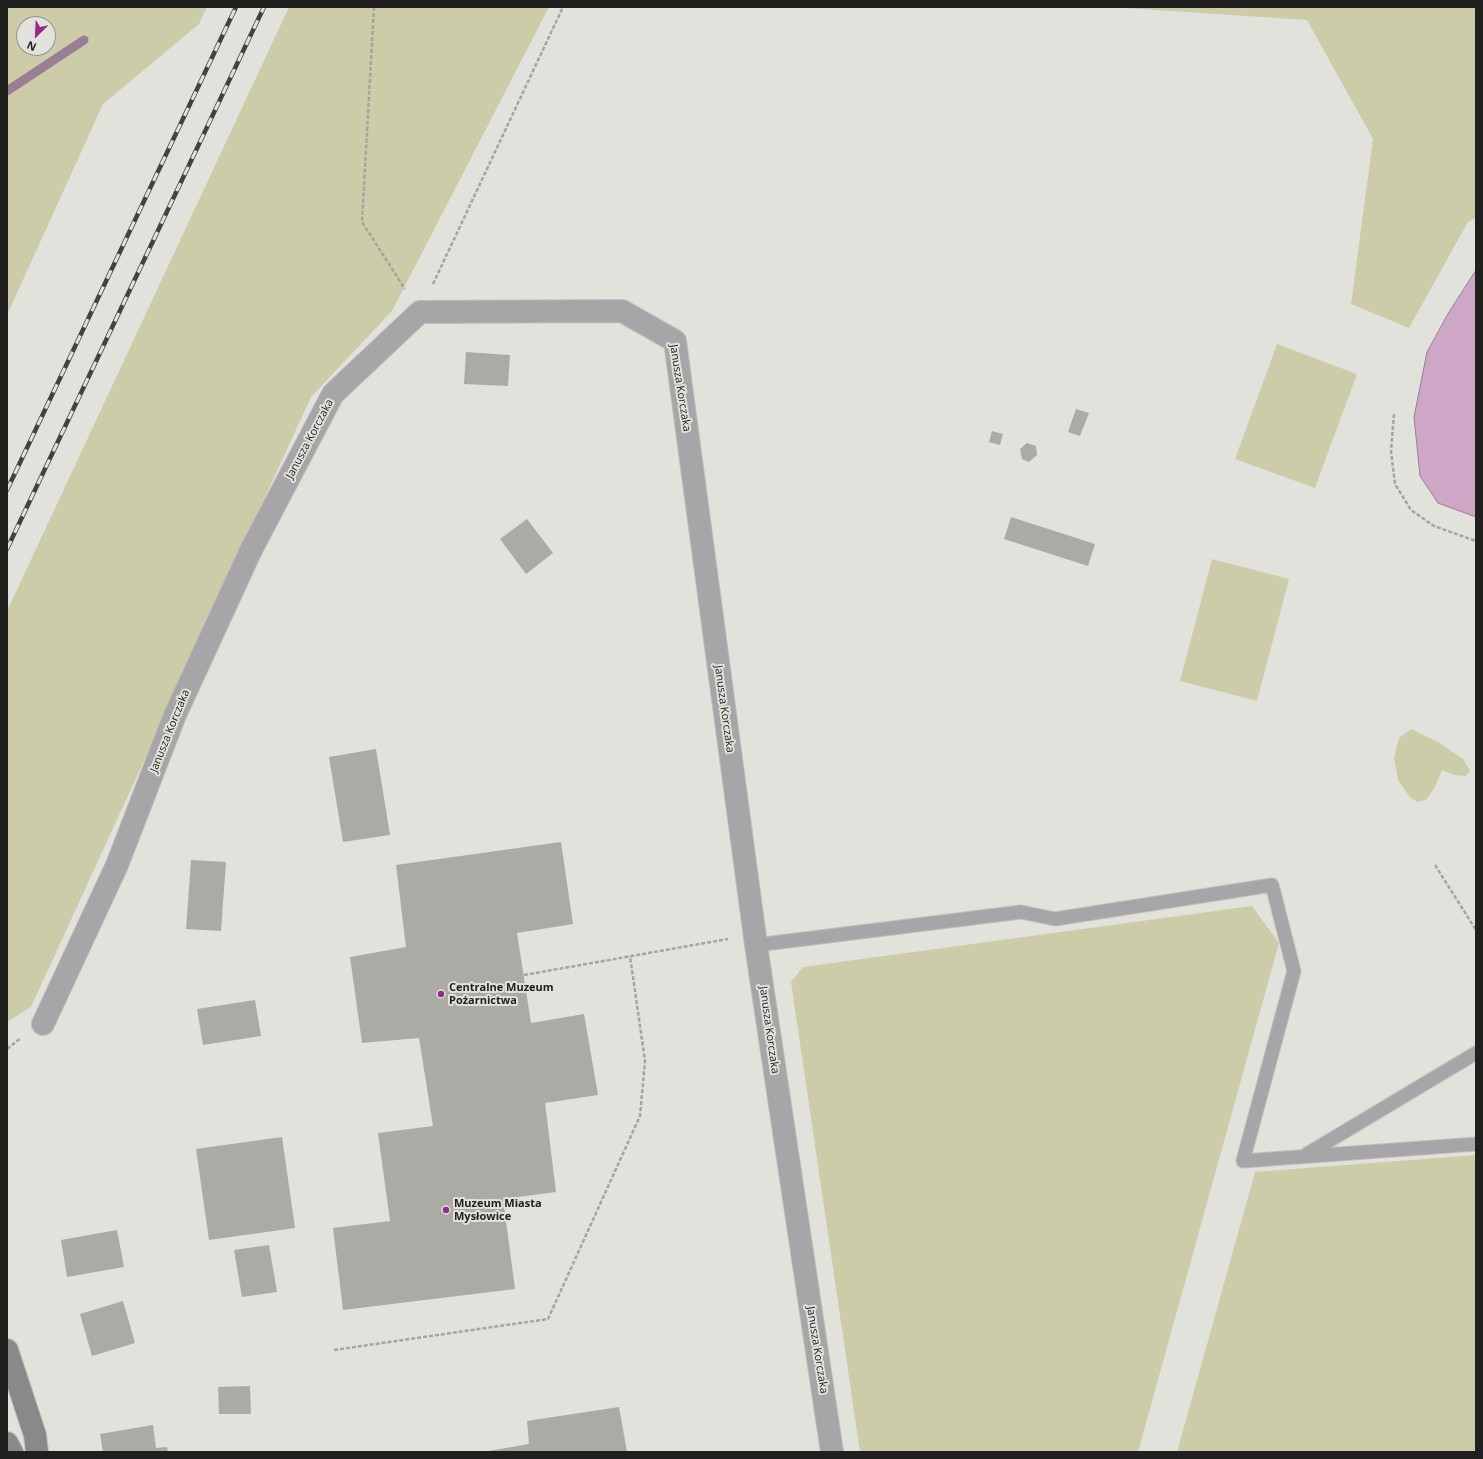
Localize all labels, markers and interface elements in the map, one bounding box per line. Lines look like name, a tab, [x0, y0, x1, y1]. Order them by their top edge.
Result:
north arrow	[16, 16, 56, 56]
text: N	[24, 38, 38, 55]
street label: Janusza Korczaka	[667, 343, 693, 433]
street label: Janusza Korczaka	[283, 397, 337, 481]
street label: Janusza Korczaka	[711, 664, 737, 754]
street label: Janusza Korczaka	[147, 688, 193, 774]
place label: Centralne Muzeum Pożarnictwa	[449, 981, 554, 1007]
street label: Janusza Korczaka	[756, 985, 782, 1075]
marker: Centralne Muzeum Pożarnictwa	[436, 989, 446, 999]
place label: Muzeum Miasta Mysłowice	[454, 1197, 542, 1223]
marker: Muzeum Miasta Mysłowice	[441, 1205, 451, 1215]
street label: Janusza Korczaka	[804, 1305, 830, 1395]

